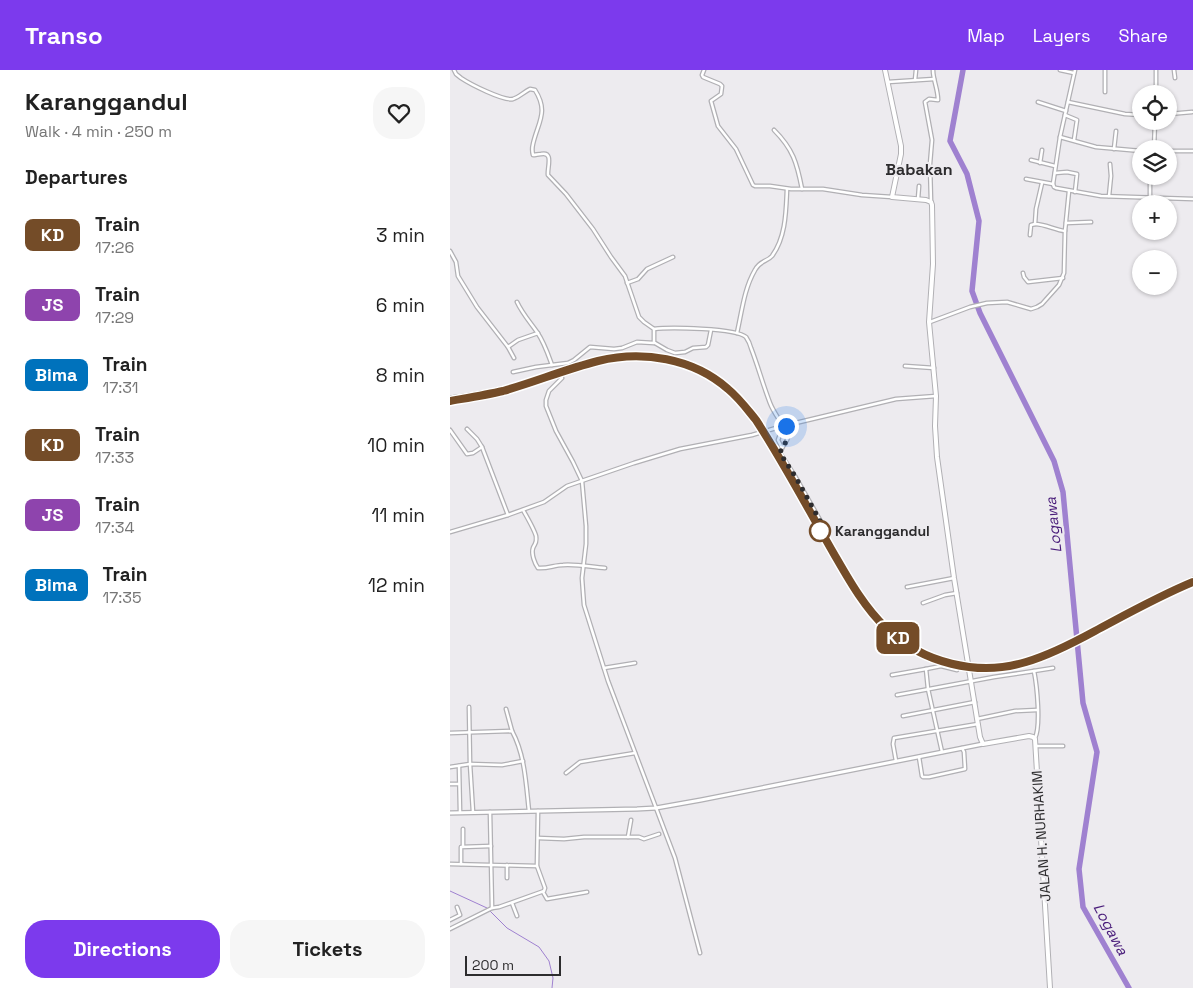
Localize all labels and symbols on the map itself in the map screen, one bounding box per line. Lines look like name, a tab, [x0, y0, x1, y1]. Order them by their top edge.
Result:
district label: Babakan	[885, 159, 953, 180]
your location	[774, 414, 799, 439]
water label: Logawa	[1041, 496, 1065, 554]
marker: Karanggandul	[809, 520, 831, 542]
place label: Karanggandul	[835, 522, 930, 540]
line badge: KD	[876, 622, 920, 654]
street label: JALAN H. NURHAKIM	[1027, 770, 1055, 902]
water label: Logawa	[1089, 900, 1133, 959]
scale bar	[465, 953, 561, 976]

